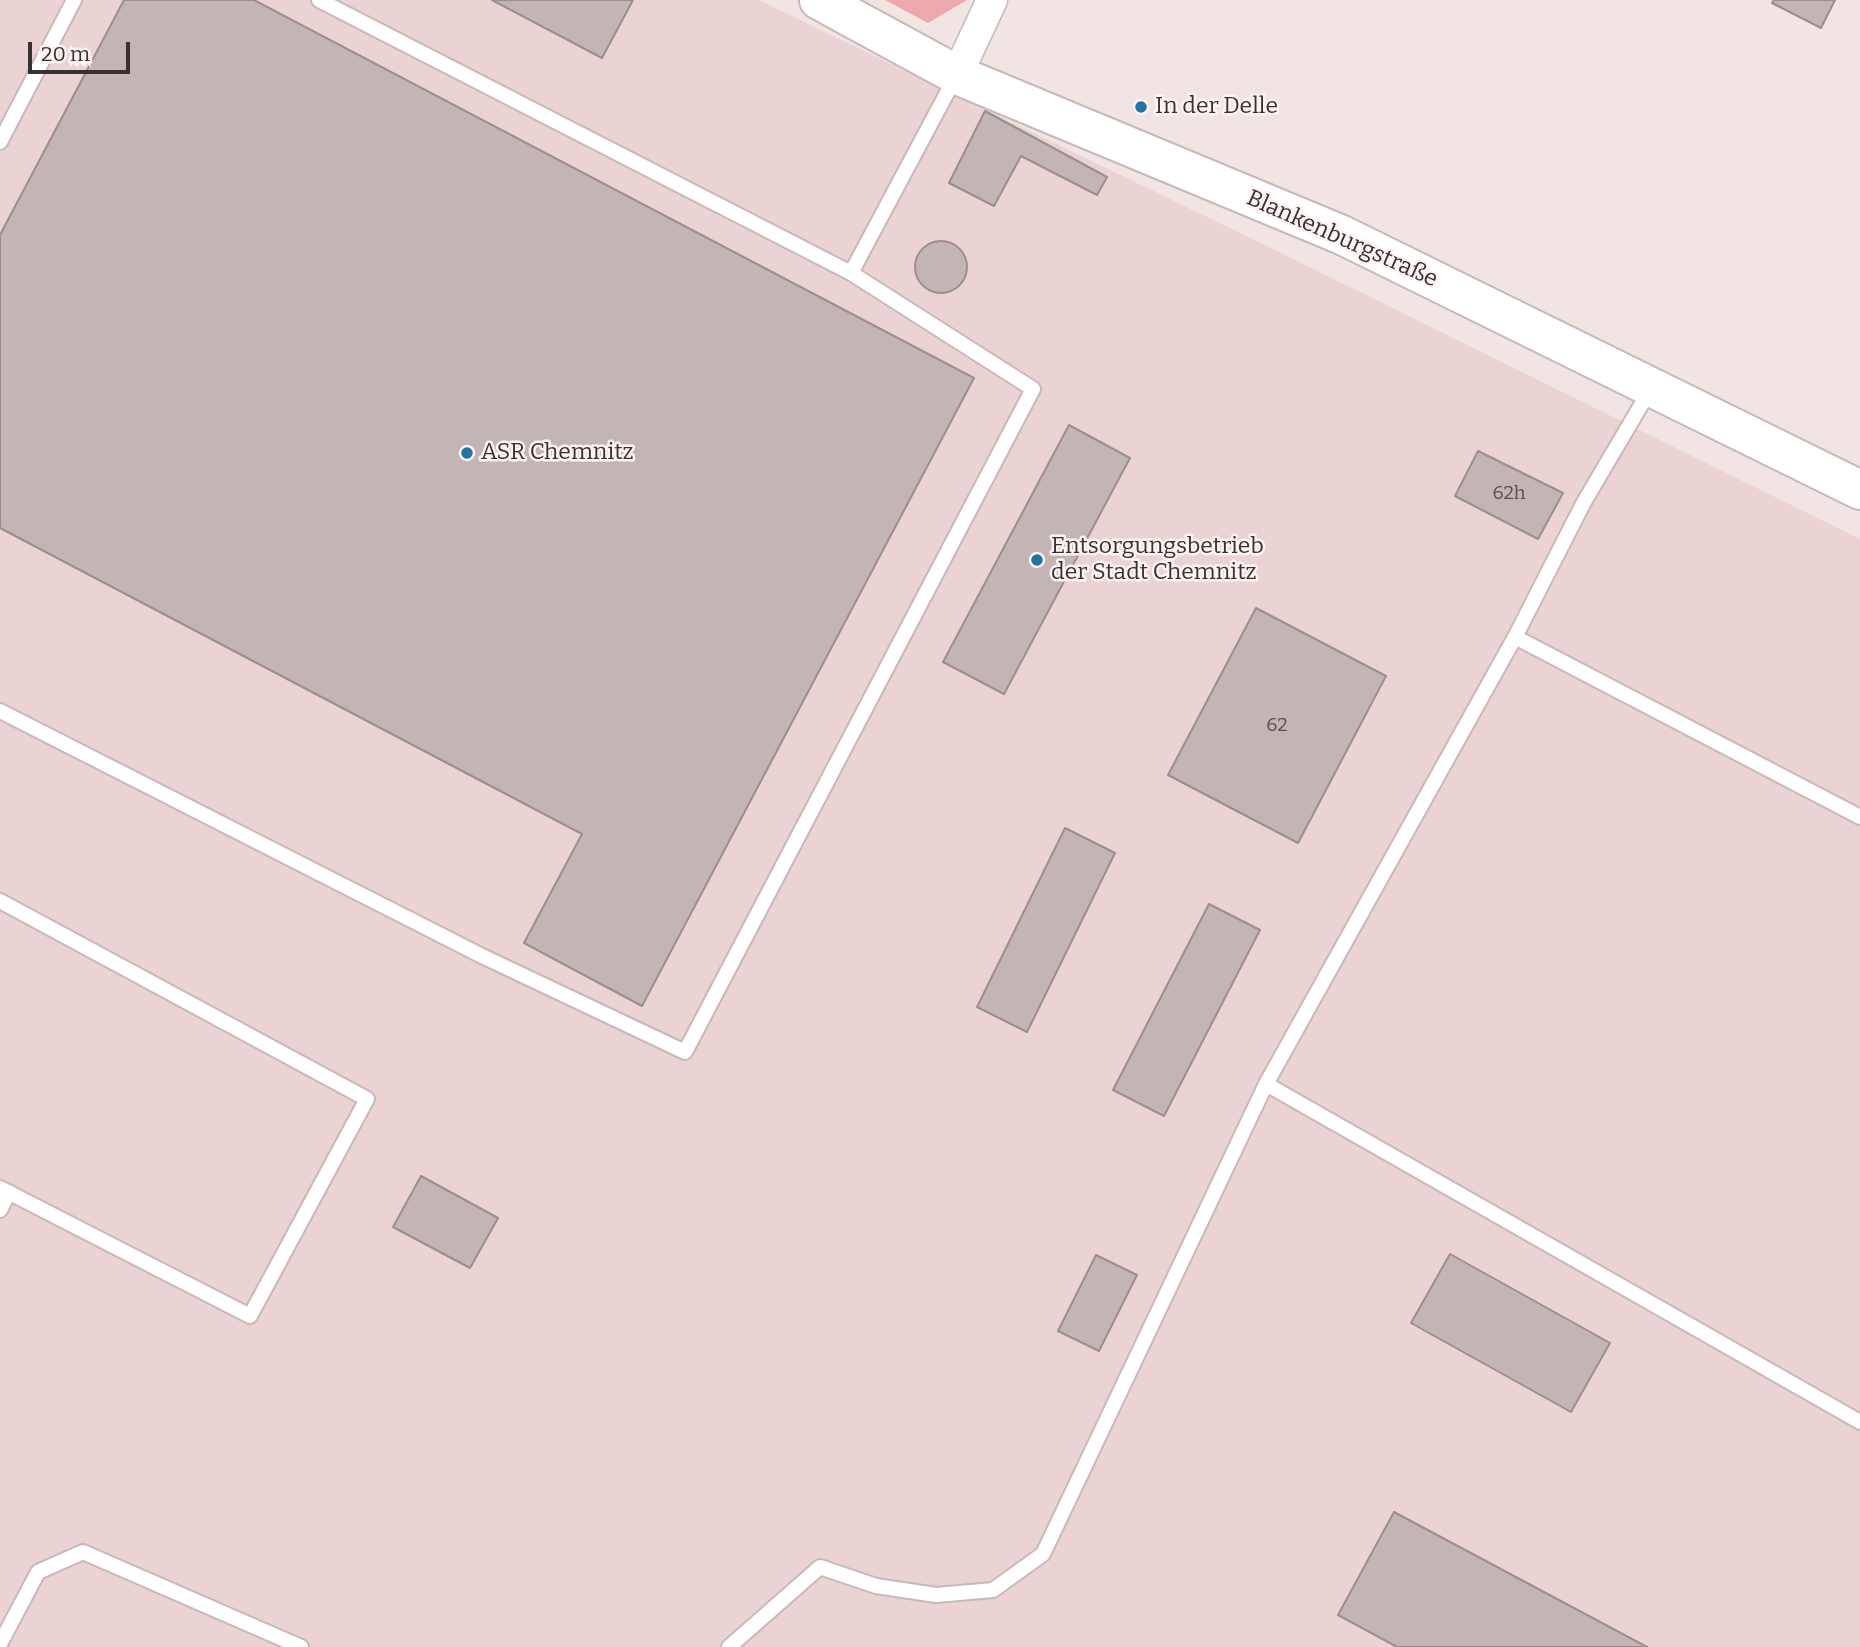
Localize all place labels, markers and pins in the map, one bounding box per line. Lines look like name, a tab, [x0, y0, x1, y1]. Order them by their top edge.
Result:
place label: In der Delle	[1155, 93, 1278, 121]
marker: In der Delle	[1133, 99, 1149, 115]
place label: ASR Chemnitz	[481, 439, 634, 467]
marker: ASR Chemnitz	[459, 445, 475, 461]
place label: Entsorgungsbetrieb der Stadt Chemnitz	[1051, 533, 1264, 587]
marker: Entsorgungsbetrieb der Stadt Chemnitz	[1029, 552, 1045, 568]

